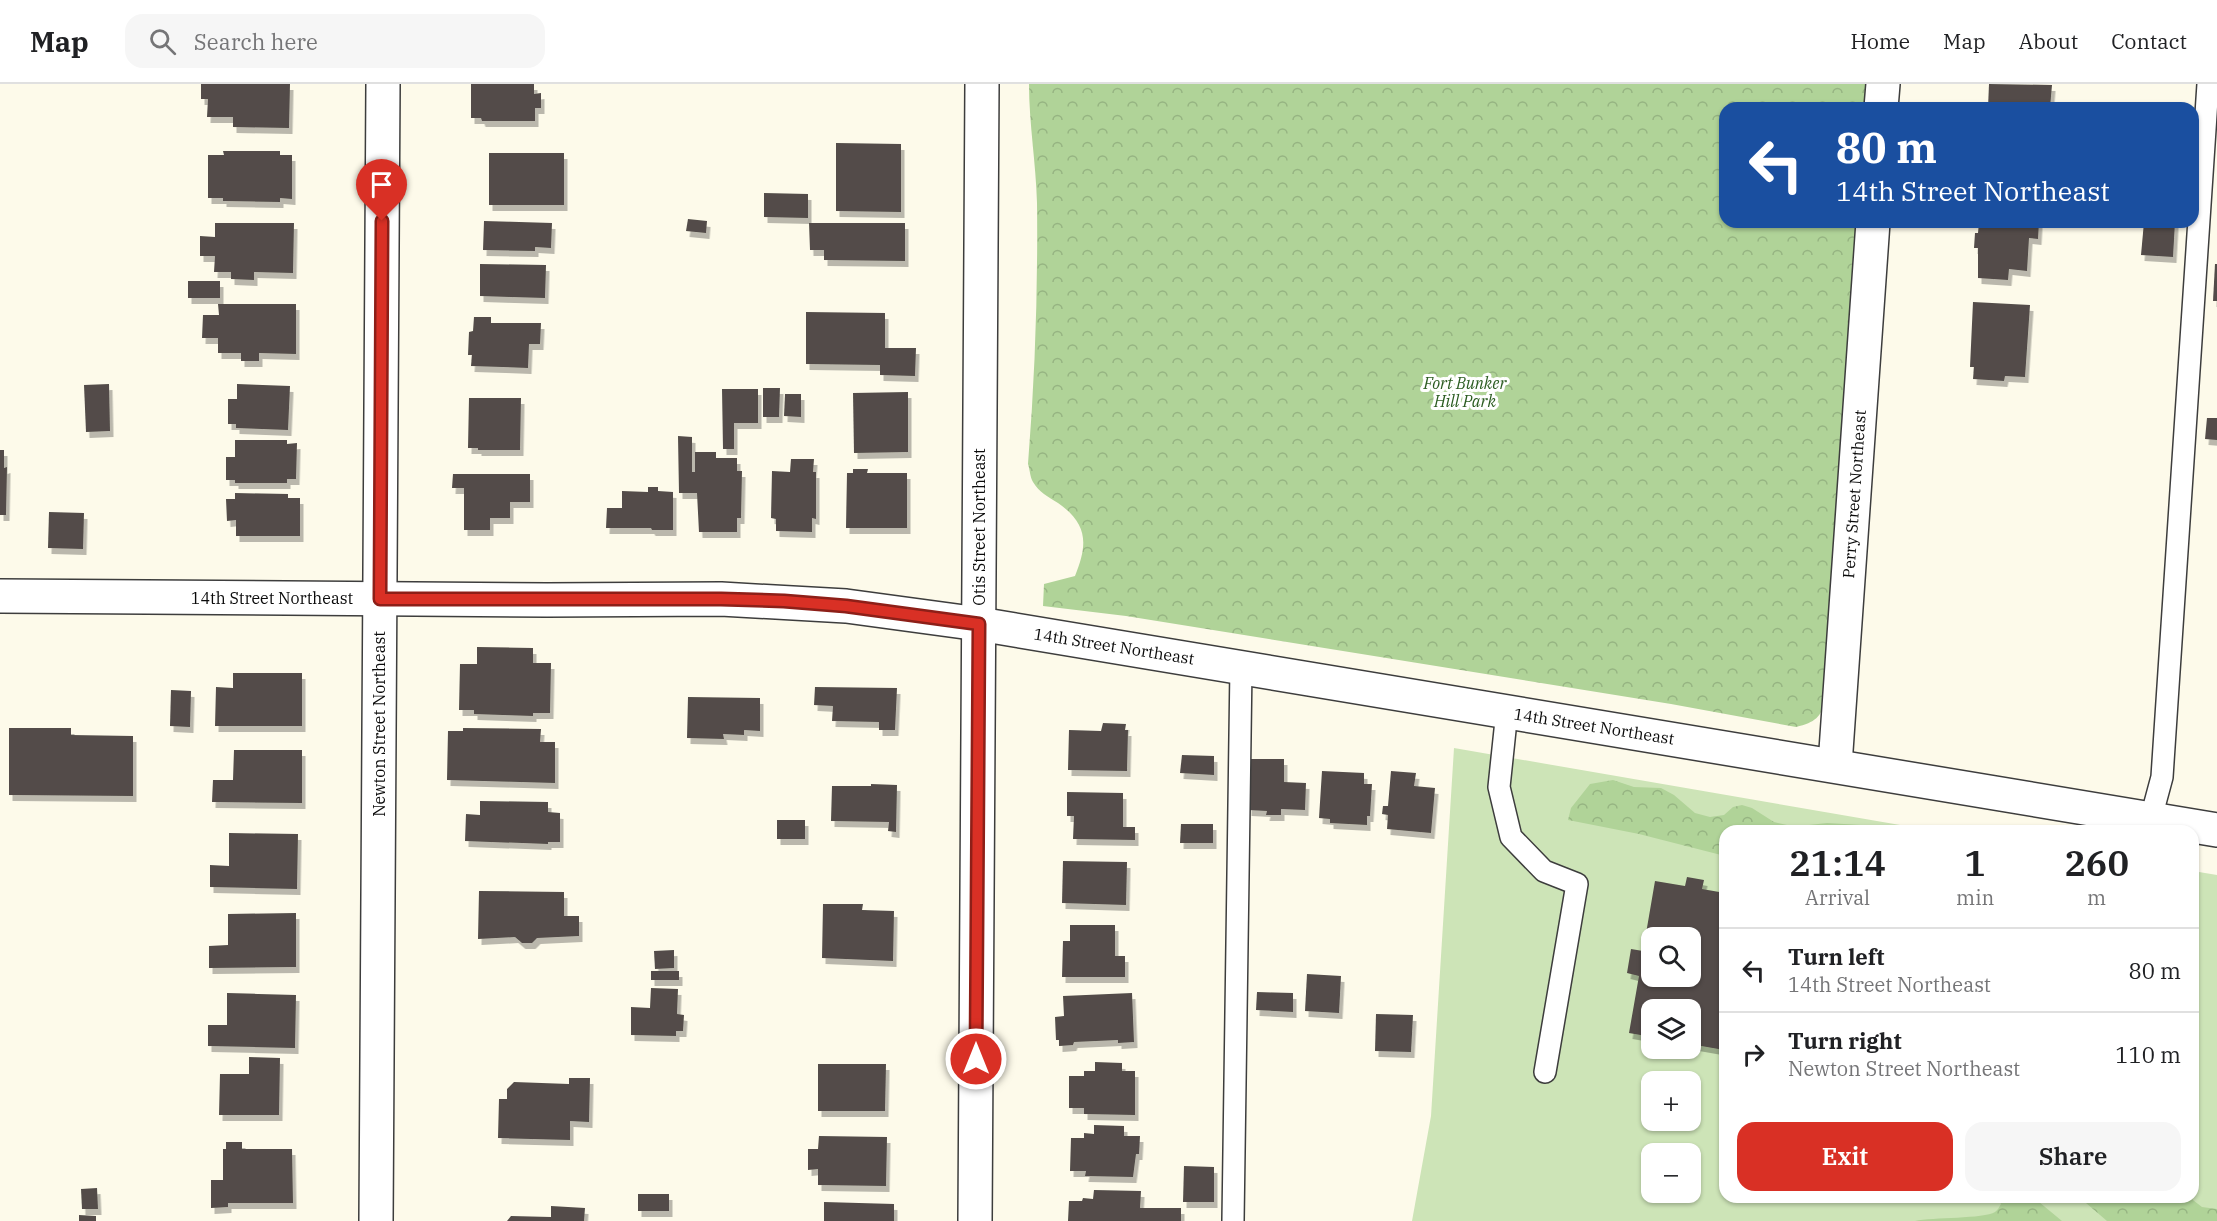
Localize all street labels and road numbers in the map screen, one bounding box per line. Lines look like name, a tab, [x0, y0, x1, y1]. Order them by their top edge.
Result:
street label: Perry Street Northeast	[1838, 409, 1870, 579]
street label: Otis Street Northeast	[969, 448, 989, 606]
street label: 14th Street Northeast	[191, 588, 353, 608]
street label: 14th Street Northeast	[1032, 623, 1196, 669]
street label: Newton Street Northeast	[369, 631, 389, 817]
street label: 14th Street Northeast	[1512, 703, 1676, 749]

